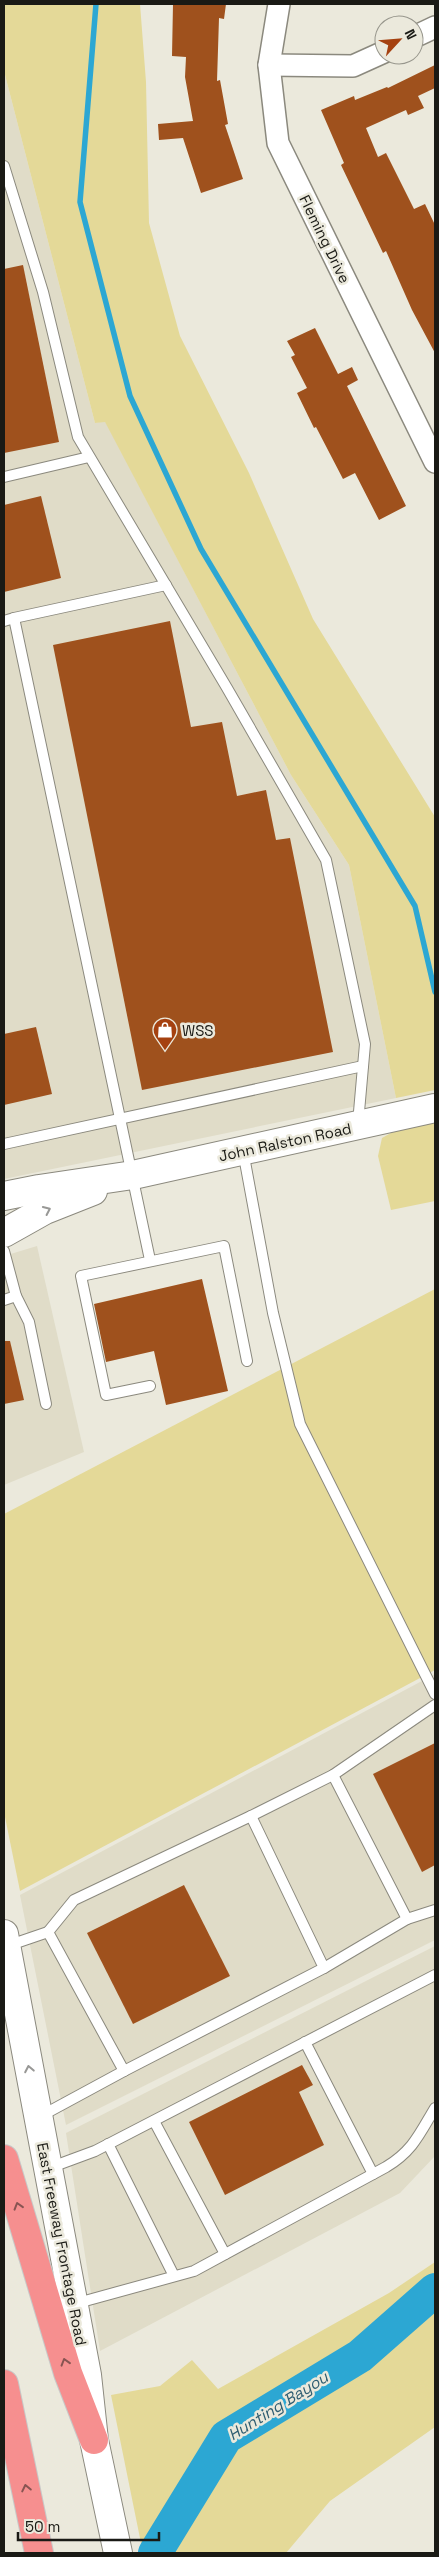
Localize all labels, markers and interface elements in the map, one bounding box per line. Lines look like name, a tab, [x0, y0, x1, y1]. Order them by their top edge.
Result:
north arrow	[374, 15, 424, 65]
text: N	[401, 26, 421, 42]
street label: Fleming Drive	[295, 192, 355, 286]
shop icon: WSS	[152, 1017, 178, 1051]
place label: WSS	[182, 1021, 214, 1040]
street label: John Ralston Road	[217, 1119, 353, 1165]
one-way arrow	[42, 1206, 51, 1217]
one-way arrow	[25, 2065, 35, 2074]
street label: East Freeway Frontage Road	[33, 2141, 91, 2347]
one-way arrow	[14, 2203, 24, 2211]
one-way arrow	[60, 2358, 70, 2367]
water label: Hunting Bayou	[224, 2366, 333, 2445]
one-way arrow	[21, 2484, 31, 2493]
scale bar	[18, 2510, 159, 2542]
text: 50 m	[25, 2517, 60, 2536]

